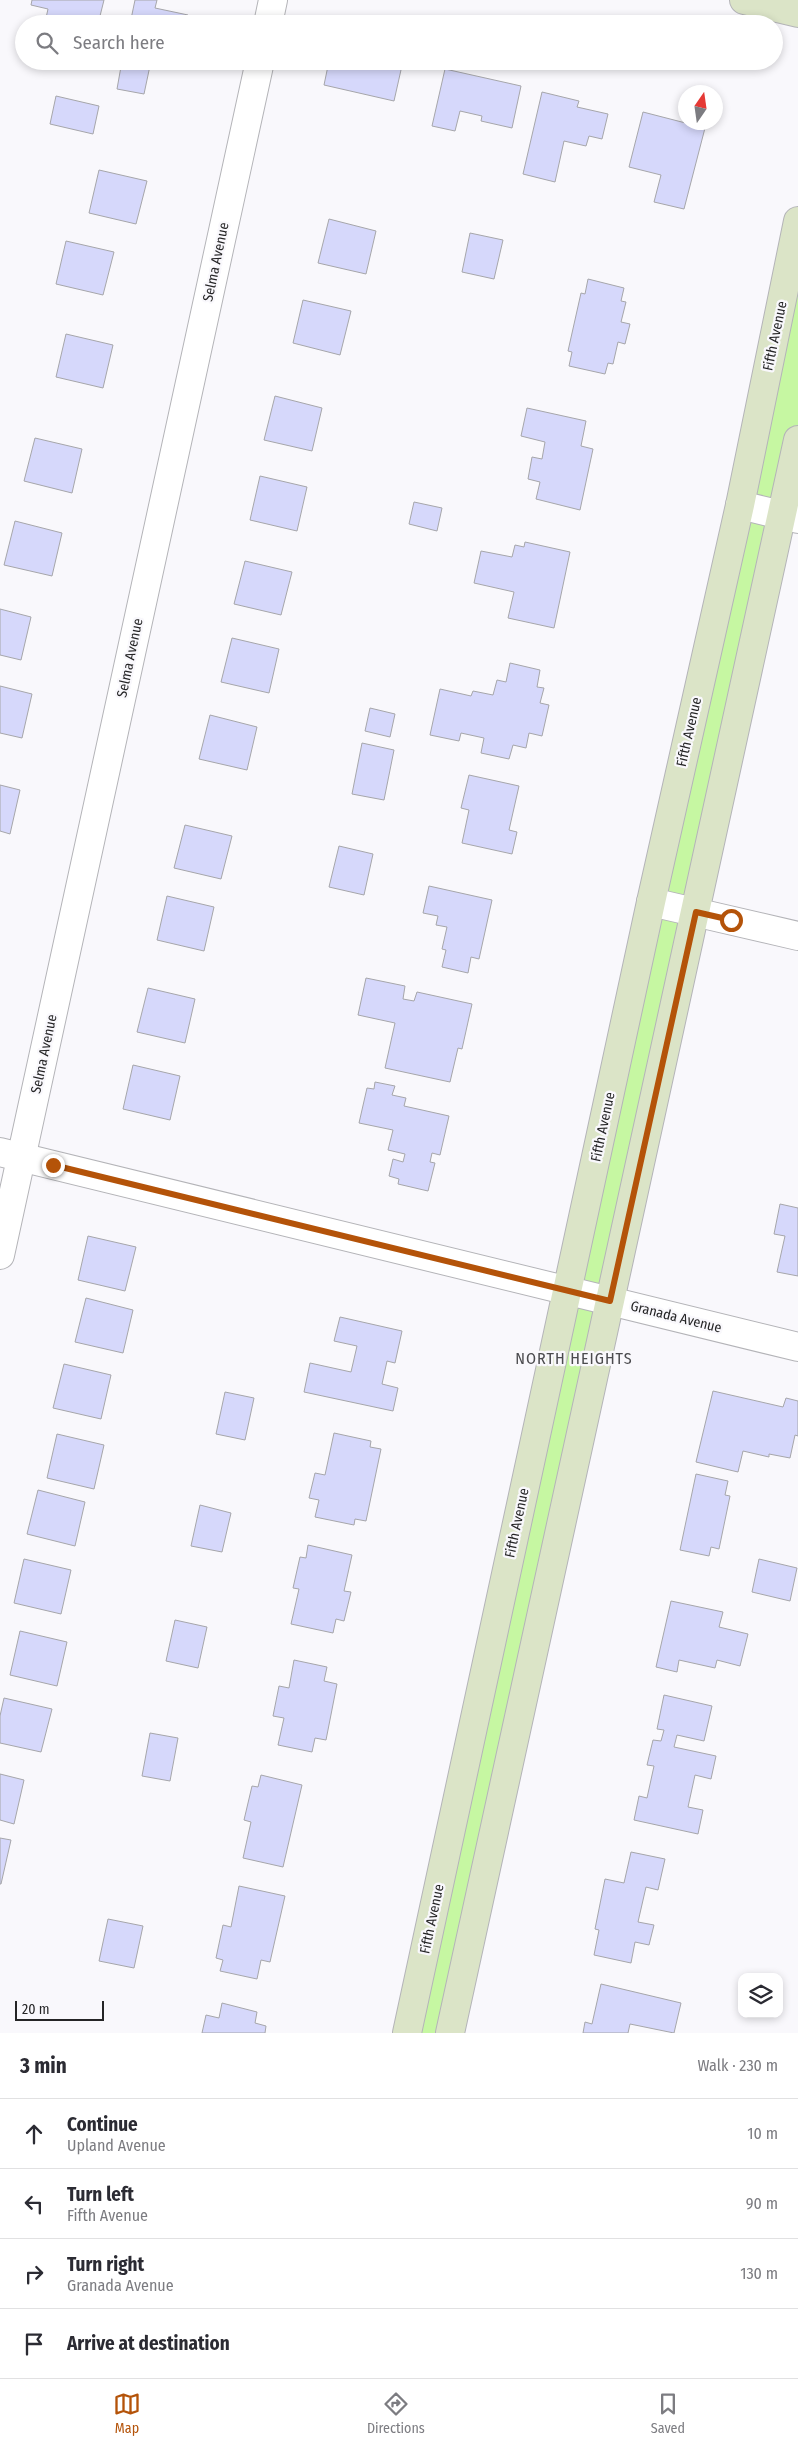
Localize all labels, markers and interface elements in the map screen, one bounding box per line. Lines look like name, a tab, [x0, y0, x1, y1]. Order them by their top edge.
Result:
search box	[15, 15, 783, 70]
icon: search	[33, 29, 61, 57]
text: Search here	[73, 31, 165, 54]
north arrow	[678, 85, 723, 130]
street label: Selma Avenue	[199, 221, 233, 303]
street label: Fifth Avenue	[759, 300, 791, 372]
street label: Selma Avenue	[113, 617, 147, 699]
street label: Fifth Avenue	[673, 696, 705, 768]
route start	[720, 909, 743, 932]
street label: Selma Avenue	[27, 1013, 61, 1095]
street label: Fifth Avenue	[587, 1091, 619, 1163]
route end	[42, 1154, 65, 1177]
street label: Granada Avenue	[629, 1297, 723, 1337]
district label: NORTH HEIGHTS	[515, 1349, 633, 1368]
street label: Fifth Avenue	[501, 1487, 533, 1559]
street label: Fifth Avenue	[416, 1883, 448, 1955]
map controls	[738, 1973, 783, 2018]
button: layers	[738, 1973, 783, 2018]
scale bar	[15, 1998, 104, 2021]
text: 20 m	[22, 2001, 50, 2018]
text: 3 min	[20, 2053, 67, 2079]
text: Walk · 230 m	[698, 2056, 778, 2075]
text: Continue	[67, 2113, 138, 2136]
icon: ahead	[20, 2120, 48, 2148]
text: 10 m	[747, 2124, 778, 2143]
text: Upland Avenue	[67, 2136, 166, 2155]
text: Turn left	[67, 2183, 134, 2206]
icon: left	[20, 2190, 48, 2218]
text: 90 m	[746, 2194, 778, 2213]
text: Fifth Avenue	[67, 2206, 148, 2225]
text: Turn right	[67, 2253, 144, 2276]
icon: right	[20, 2260, 48, 2288]
text: 130 m	[740, 2264, 778, 2283]
text: Granada Avenue	[67, 2276, 174, 2295]
icon: arrive	[20, 2330, 48, 2358]
text: Arrive at destination	[67, 2332, 230, 2355]
tab: Map	[113, 2390, 141, 2437]
tab: Directions	[367, 2390, 425, 2437]
tab: Saved	[651, 2390, 685, 2437]

